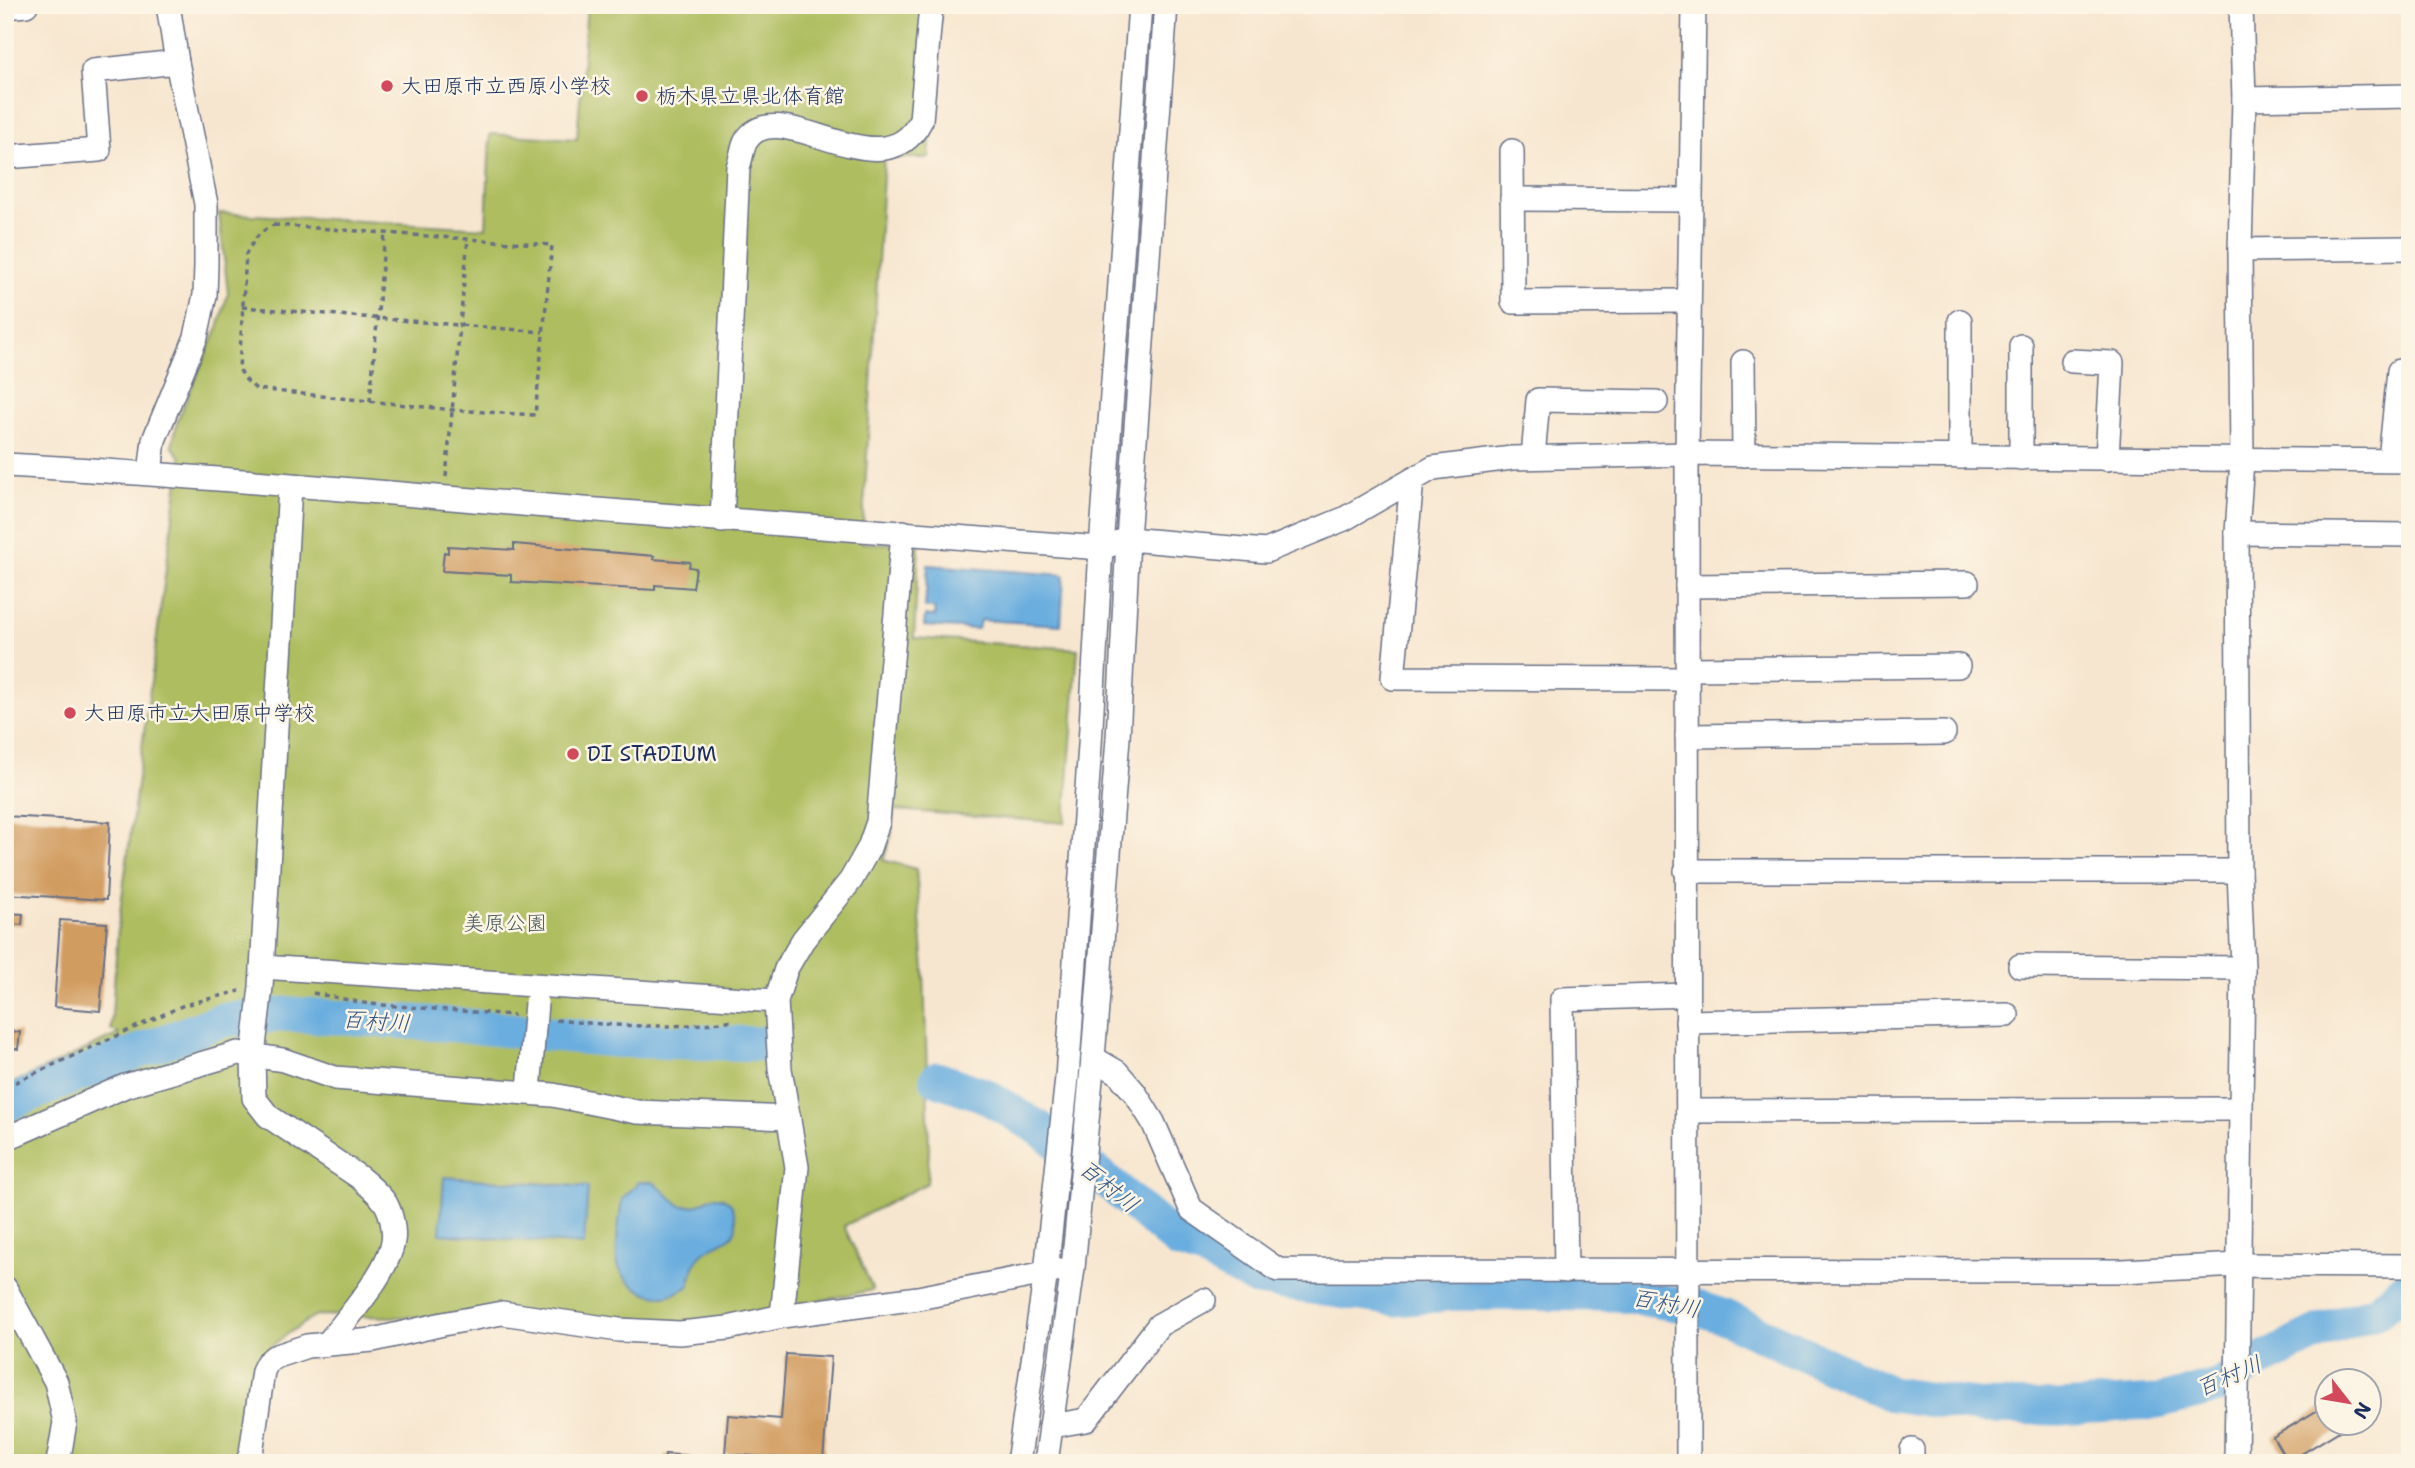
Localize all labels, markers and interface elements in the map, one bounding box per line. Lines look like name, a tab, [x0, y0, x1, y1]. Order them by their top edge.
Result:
place label: 大田原市立西原小学校	[401, 72, 611, 100]
marker: 大田原市立西原小学校	[379, 78, 395, 94]
place label: 栃木県立県北体育館	[656, 82, 845, 110]
marker: 栃木県立県北体育館	[634, 88, 650, 104]
place label: 大田原市立大田原中学校	[84, 699, 315, 727]
marker: 大田原市立大田原中学校	[62, 705, 78, 721]
place label: DI STADIUM	[587, 740, 717, 768]
marker: DI STADIUM	[565, 746, 581, 762]
park label: 美原公園	[463, 909, 547, 937]
water label: 百村川	[341, 1004, 411, 1038]
water label: 百村川	[1073, 1153, 1145, 1219]
water label: 百村川	[1629, 1282, 1703, 1324]
water label: 百村川	[2191, 1349, 2267, 1403]
north arrow	[2314, 1366, 2384, 1436]
text: N	[2348, 1398, 2377, 1423]

